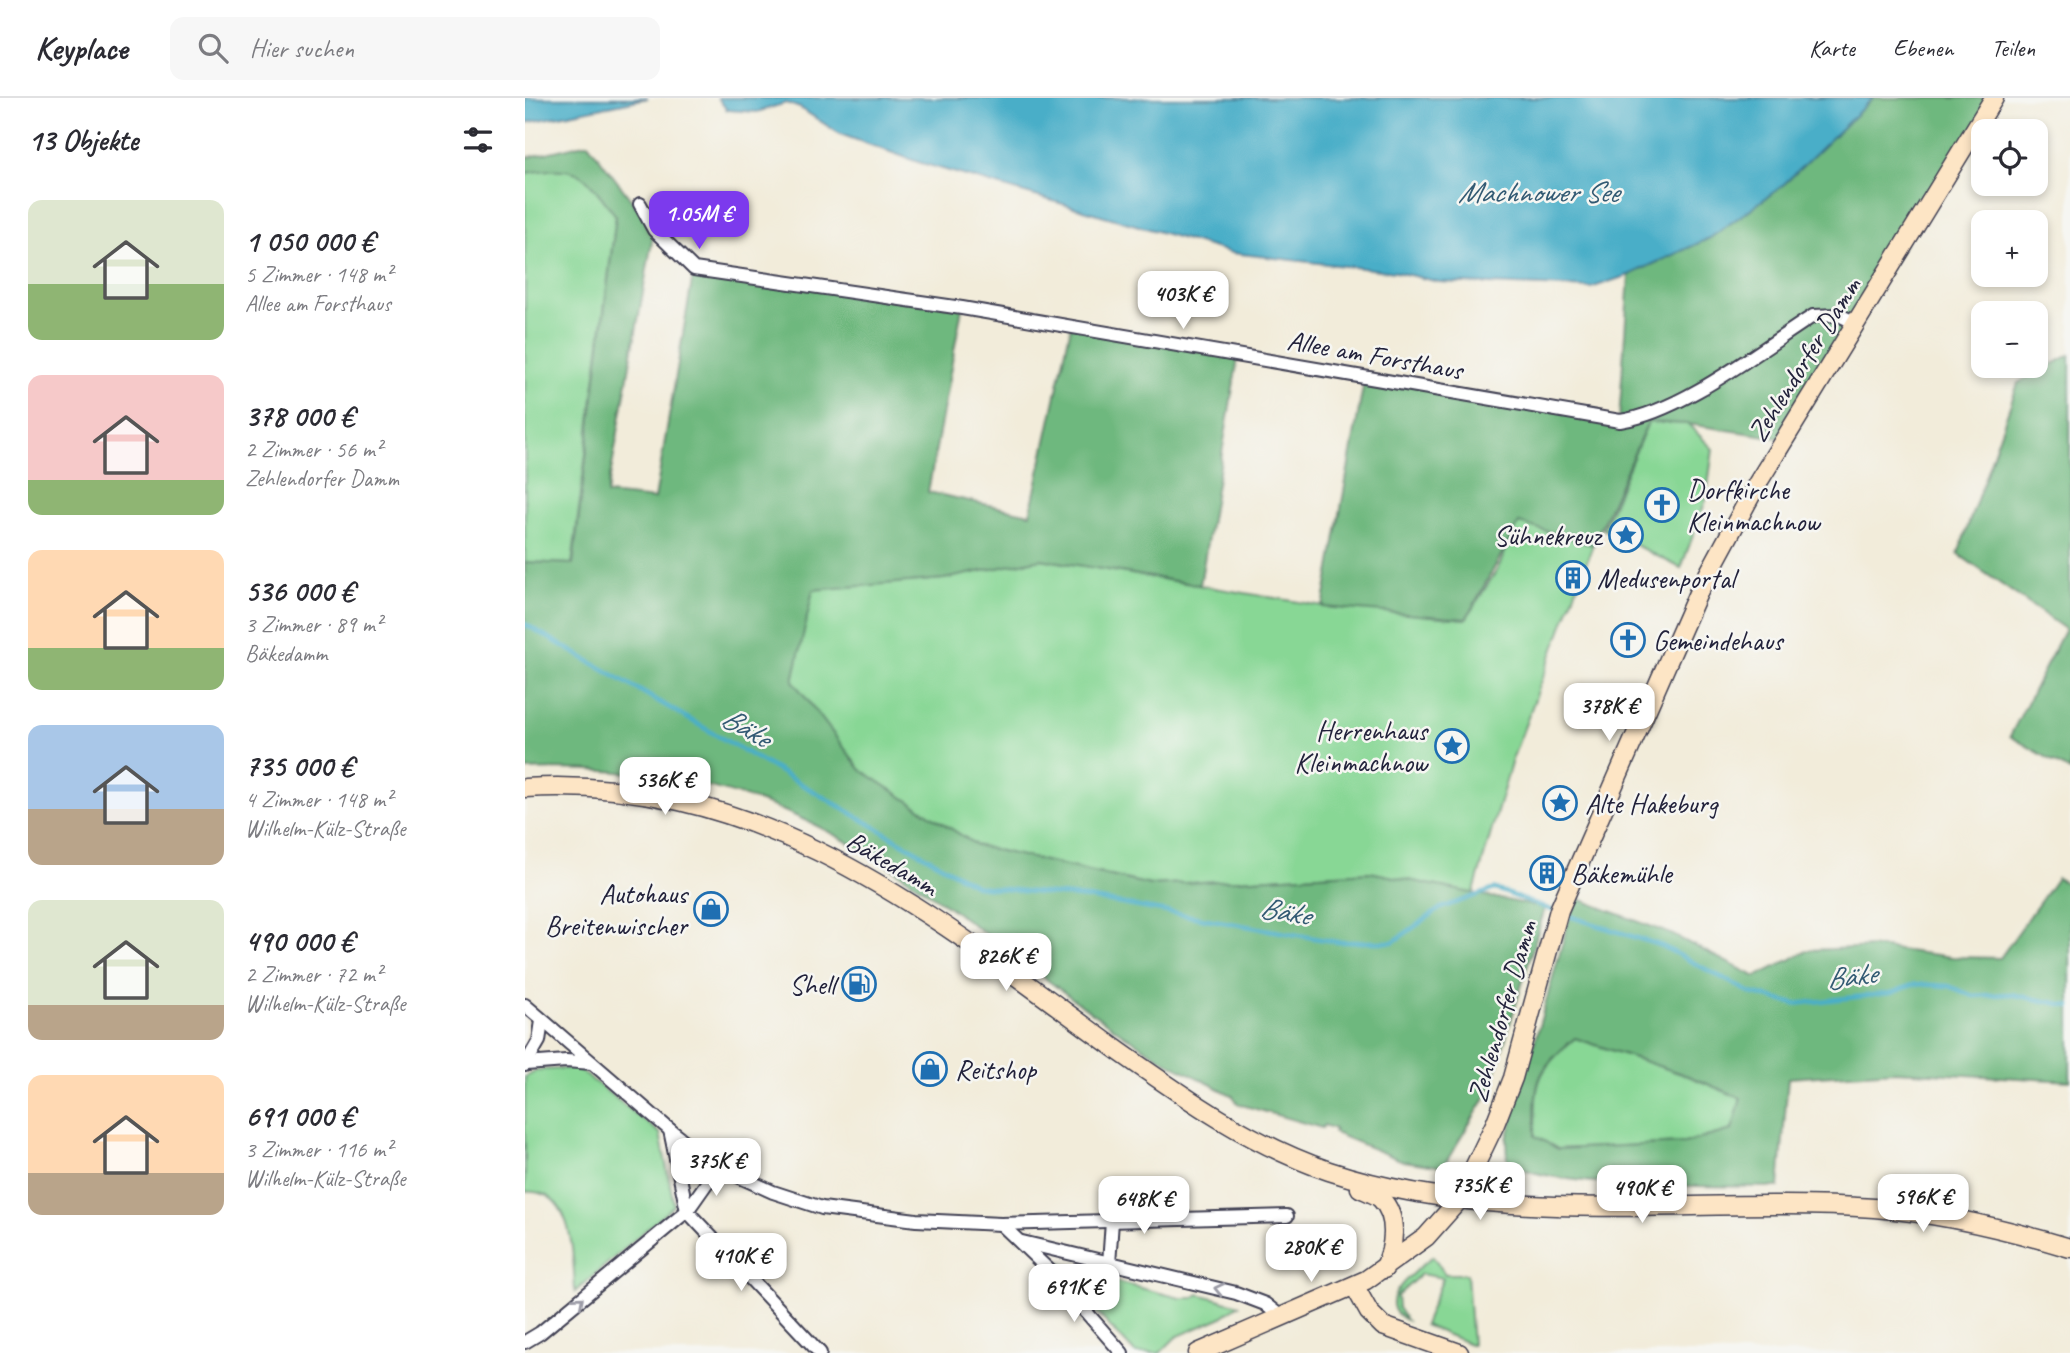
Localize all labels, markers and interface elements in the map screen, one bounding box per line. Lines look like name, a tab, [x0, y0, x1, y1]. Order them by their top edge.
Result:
search box	[170, 17, 660, 80]
text: Keyplace	[35, 27, 128, 69]
icon: search	[194, 29, 232, 67]
text: Hier suchen	[250, 32, 354, 65]
text: Karte	[1809, 33, 1855, 63]
text: Ebenen	[1893, 33, 1953, 63]
text: Teilen	[1991, 33, 2035, 63]
map controls	[1971, 119, 2048, 378]
button: locate	[1971, 119, 2048, 196]
text: 13 Objekte	[28, 121, 138, 159]
icon: filters	[459, 121, 497, 159]
water label: Machnower See	[1458, 173, 1622, 211]
pin: 1.05M €	[634, 192, 764, 251]
text: 1.05M €	[665, 199, 733, 228]
button: +	[1971, 210, 2048, 287]
text: 1 050 000 €	[245, 222, 374, 260]
icon: home	[84, 228, 168, 312]
text: 5 Zimmer · 148 m²	[245, 260, 392, 289]
street label: Zehlendorfer Damm	[1740, 269, 1869, 448]
pin: 403K €	[1126, 272, 1240, 331]
text: 403K €	[1154, 279, 1212, 308]
text: Allee am Forsthaus	[245, 289, 391, 318]
button: −	[1971, 301, 2048, 378]
street label: Allee am Forsthaus	[1285, 322, 1468, 388]
text: 378 000 €	[245, 397, 354, 435]
icon: home	[84, 403, 168, 487]
text: 2 Zimmer · 56 m²	[245, 435, 382, 464]
text: Zehlendorfer Damm	[245, 464, 399, 493]
place label: Dorfkirche Kleinmachnow	[1687, 472, 1822, 539]
church icon: Dorfkirche Kleinmachnow	[1643, 486, 1681, 524]
place icon: Sühnekreuz	[1607, 516, 1645, 554]
place label: Sühnekreuz	[1494, 518, 1603, 553]
building icon: Medusenportal	[1554, 559, 1592, 597]
place label: Medusenportal	[1597, 561, 1740, 596]
text: 536 000 €	[245, 572, 354, 610]
icon: home	[84, 578, 168, 662]
text: 3 Zimmer · 89 m²	[245, 610, 382, 639]
church icon: Gemeindehaus	[1609, 621, 1647, 659]
place label: Gemeindehaus	[1653, 623, 1785, 658]
text: Bäkedamm	[245, 639, 327, 668]
pin: 378K €	[1552, 684, 1666, 743]
text: 378K €	[1580, 691, 1638, 720]
water label: Bäke	[715, 698, 781, 758]
place label: Herrenhaus Kleinmachnow	[1295, 713, 1430, 780]
place icon: Herrenhaus Kleinmachnow	[1433, 727, 1471, 765]
text: 735 000 €	[245, 747, 353, 785]
icon: home	[84, 753, 168, 837]
pin: 536K €	[608, 758, 722, 817]
text: 536K €	[636, 765, 694, 794]
place icon: Alte Hakeburg	[1541, 784, 1579, 822]
text: 4 Zimmer · 148 m²	[245, 785, 392, 814]
place label: Alte Hakeburg	[1585, 786, 1720, 821]
text: Wilhelm-Külz-Straße	[245, 814, 405, 843]
street label: Bäkedamm	[840, 823, 946, 904]
building icon: Bäkemühle	[1528, 854, 1566, 892]
place label: Bäkemühle	[1571, 856, 1674, 891]
place label: Autohaus Breitenwischer	[545, 876, 689, 943]
water label: Bäke	[1257, 888, 1317, 935]
shop icon: Autohaus Breitenwischer	[692, 890, 730, 928]
street label: Zehlendorfer Damm	[1459, 915, 1545, 1106]
text: 490 000 €	[245, 922, 354, 960]
icon: home	[84, 928, 168, 1012]
pin: 826K €	[949, 934, 1063, 993]
text: 826K €	[976, 941, 1036, 970]
water label: Bäke	[1824, 954, 1882, 998]
text: 2 Zimmer · 72 m²	[245, 960, 382, 989]
fuel station icon: Shell	[840, 965, 878, 1003]
place label: Shell	[789, 967, 840, 1002]
text: Wilhelm-Külz-Straße	[245, 989, 405, 1018]
shop icon: Reitshop	[911, 1050, 949, 1088]
place label: Reitshop	[955, 1052, 1038, 1087]
text: 691 000 €	[245, 1097, 354, 1135]
icon: home	[84, 1103, 168, 1187]
text: 3 Zimmer · 116 m²	[245, 1135, 392, 1164]
pin: 375K €	[659, 1138, 773, 1198]
text: 375K €	[687, 1146, 745, 1175]
pin: 735K €	[1423, 1162, 1537, 1222]
text: Wilhelm-Külz-Straße	[245, 1164, 405, 1193]
pin: 490K €	[1585, 1166, 1699, 1225]
text: 735K €	[1451, 1170, 1509, 1199]
text: 490K €	[1613, 1173, 1671, 1202]
pin: 596K €	[1866, 1174, 1980, 1234]
pin: 648K €	[1087, 1176, 1201, 1236]
text: 596K €	[1894, 1182, 1952, 1211]
text: 648K €	[1114, 1184, 1174, 1213]
pin: 280K €	[1254, 1224, 1368, 1284]
text: 280K €	[1282, 1232, 1340, 1261]
pin: 410K €	[684, 1234, 798, 1293]
text: 410K €	[712, 1241, 770, 1270]
pin: 691K €	[1017, 1264, 1131, 1324]
text: 691K €	[1045, 1272, 1103, 1301]
one-way arrow	[1213, 1283, 1225, 1297]
one-way arrow	[570, 1297, 583, 1309]

